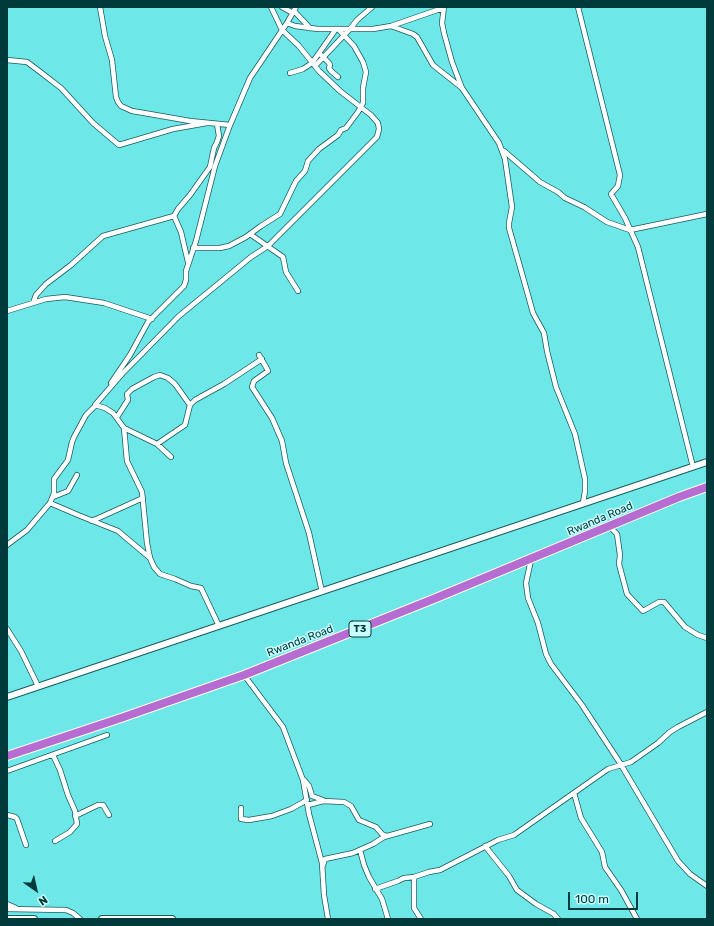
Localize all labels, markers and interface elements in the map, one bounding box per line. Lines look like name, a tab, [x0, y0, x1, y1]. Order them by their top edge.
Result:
street label: Rwanda Road	[565, 499, 635, 539]
road number: T3	[349, 621, 371, 637]
street label: Rwanda Road	[265, 622, 335, 660]
north arrow	[16, 870, 56, 910]
scale bar	[570, 884, 640, 910]
text: 100 m	[575, 892, 609, 906]
text: N	[36, 893, 50, 908]

